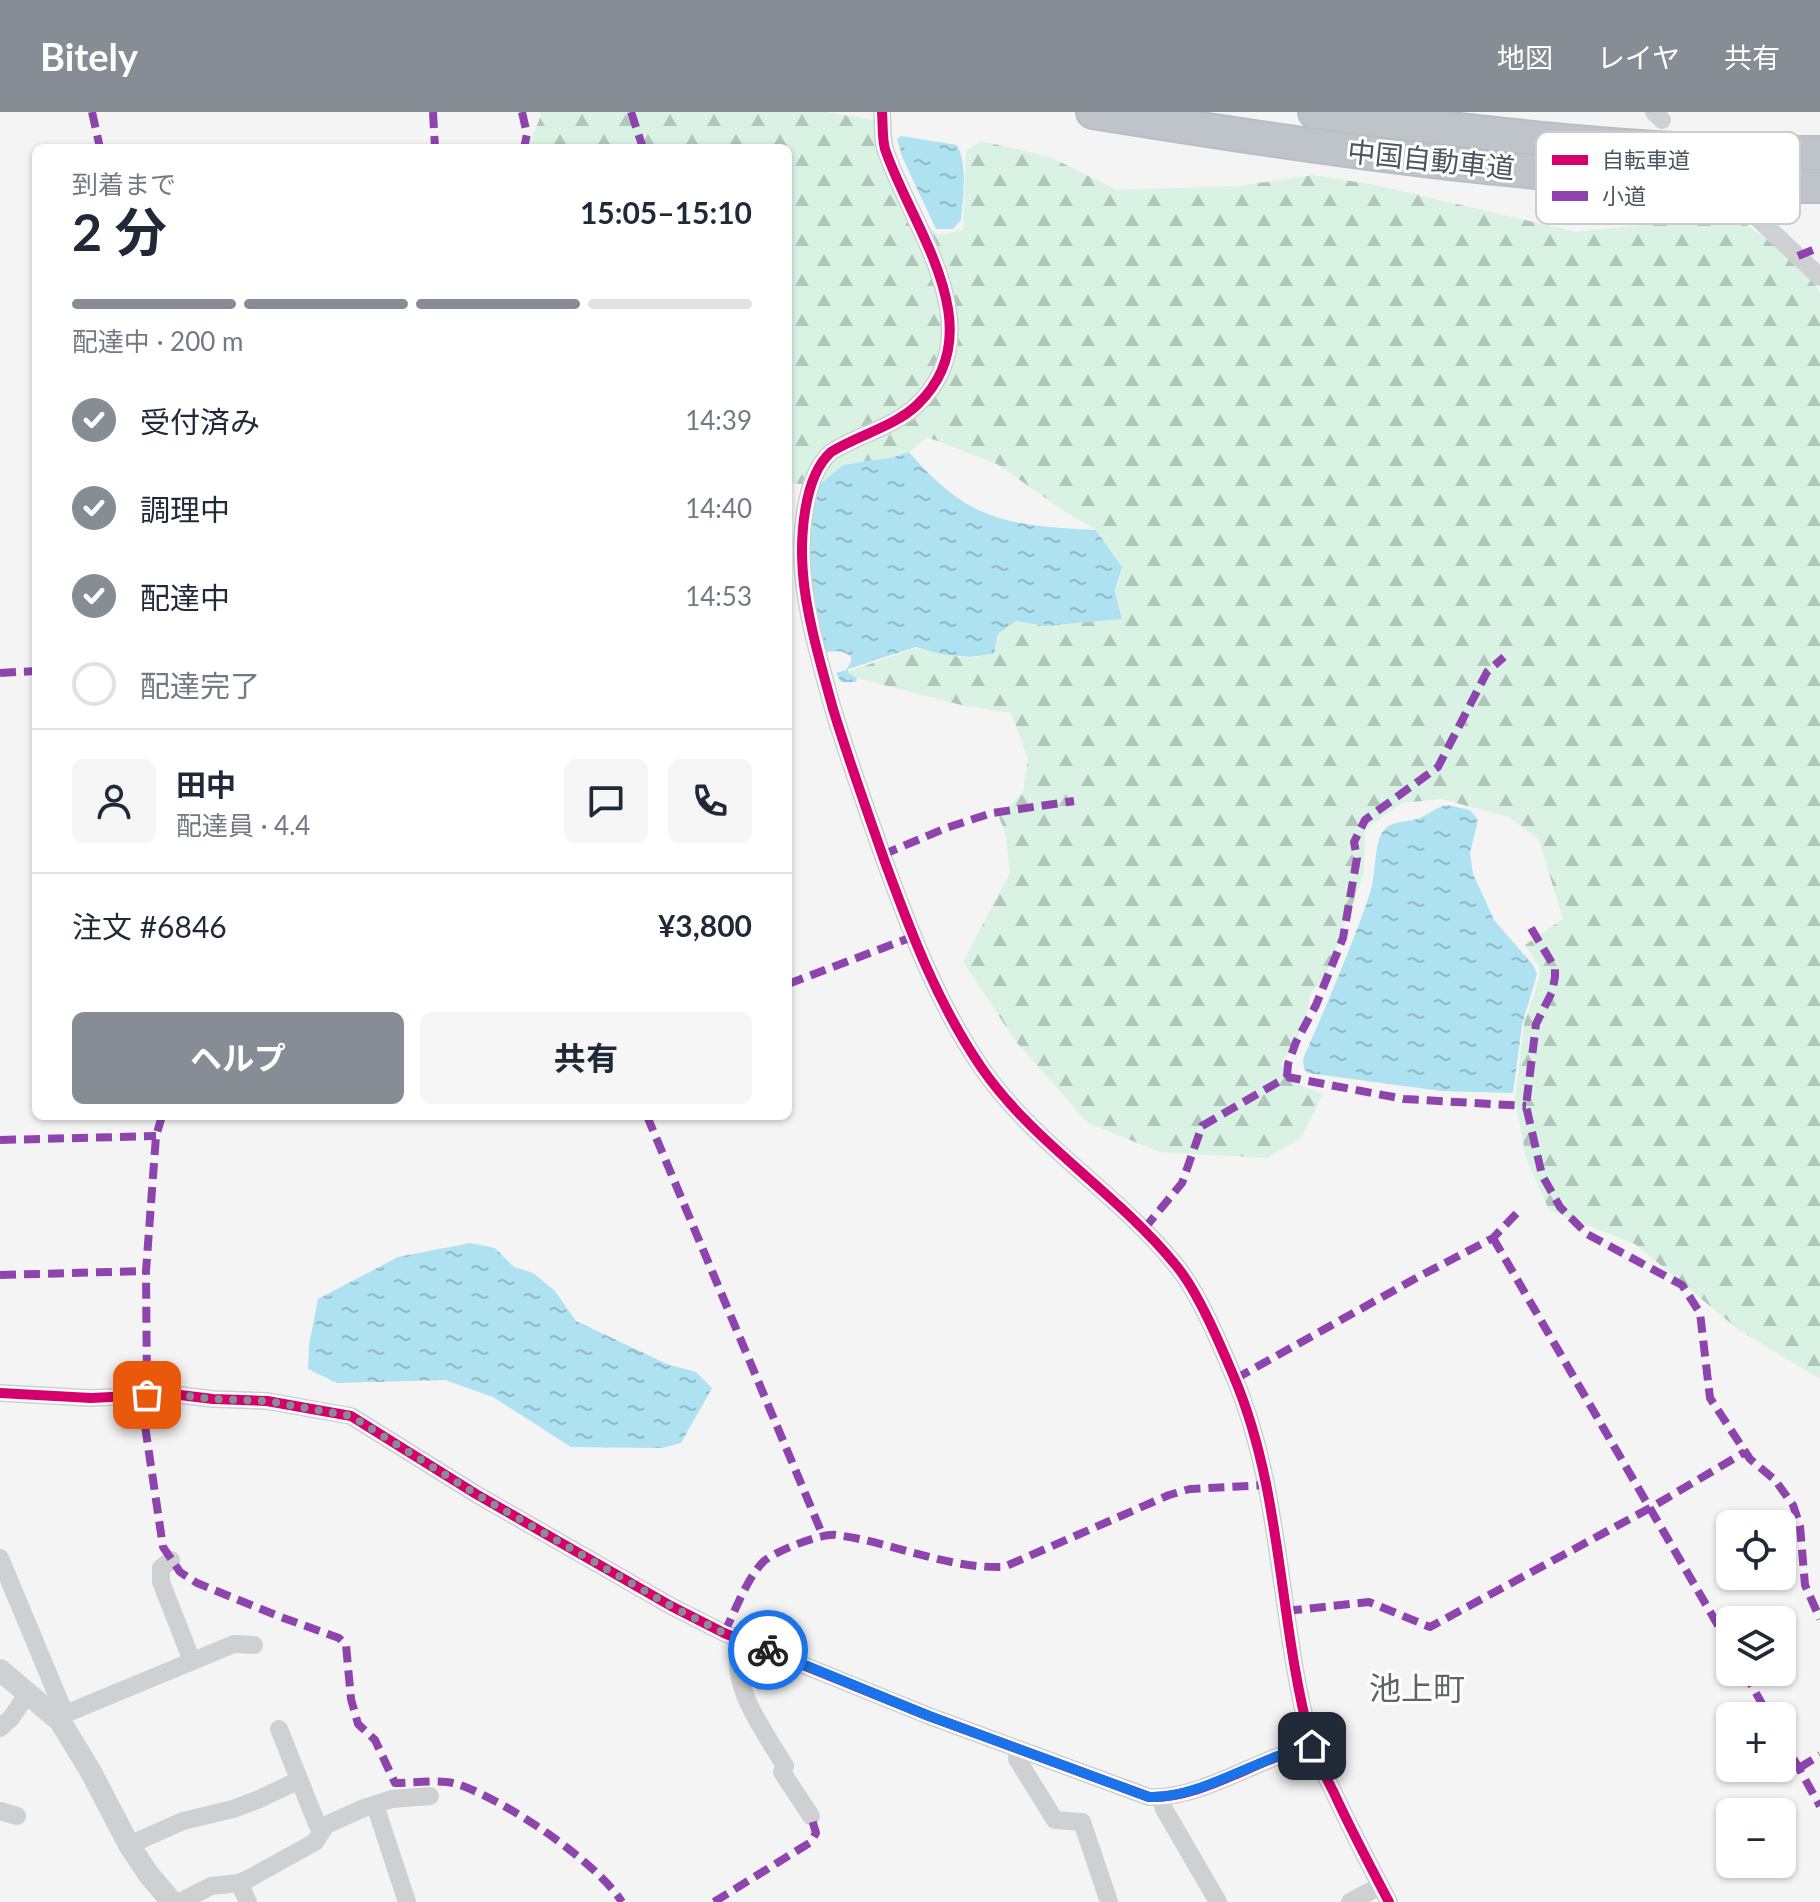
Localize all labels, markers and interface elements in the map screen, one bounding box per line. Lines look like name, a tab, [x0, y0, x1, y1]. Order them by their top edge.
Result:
text: Bitely	[40, 33, 138, 79]
text: 地図	[1497, 40, 1553, 74]
text: レイヤ	[1597, 40, 1680, 74]
text: 共有	[1724, 40, 1780, 74]
legend	[1536, 132, 1800, 224]
street label: 中国自動車道	[1346, 133, 1516, 185]
text: 自転車道	[1602, 146, 1690, 173]
text: 到着まで	[72, 168, 176, 200]
text: 小道	[1602, 182, 1646, 209]
text: 15:05–15:10	[580, 194, 752, 230]
text: 2 分	[72, 200, 167, 262]
text: 配達中 · 200 m	[72, 325, 243, 357]
icon: check	[72, 398, 116, 442]
text: 受付済み	[140, 403, 260, 439]
text: 14:39	[685, 404, 752, 436]
icon: check	[72, 486, 116, 530]
text: 調理中	[140, 491, 230, 527]
text: 14:40	[685, 492, 752, 524]
icon: check	[72, 574, 116, 618]
text: 配達中	[140, 579, 230, 615]
text: 14:53	[685, 580, 752, 612]
text: 配達完了	[140, 667, 260, 703]
button: person	[72, 759, 156, 843]
button: chat	[564, 759, 648, 843]
button: phone	[668, 759, 752, 843]
text: 田中	[176, 766, 236, 802]
text: 配達員 · 4.4	[176, 809, 310, 841]
text: ¥3,800	[658, 907, 752, 943]
text: 注文 #6846	[72, 908, 227, 944]
button: ヘルプ	[72, 1012, 404, 1104]
button: 共有	[420, 1012, 752, 1104]
pin	[113, 1361, 181, 1429]
icon: bag	[125, 1373, 169, 1417]
map controls	[1716, 1510, 1796, 1878]
button: locate	[1716, 1510, 1796, 1590]
button: layers	[1716, 1606, 1796, 1686]
courier	[728, 1610, 808, 1690]
icon: bike	[746, 1628, 790, 1672]
district label: 池上町	[1369, 1668, 1465, 1707]
button: +	[1716, 1702, 1796, 1782]
pin	[1278, 1712, 1346, 1780]
icon: home	[1290, 1724, 1334, 1768]
button: −	[1716, 1798, 1796, 1878]

